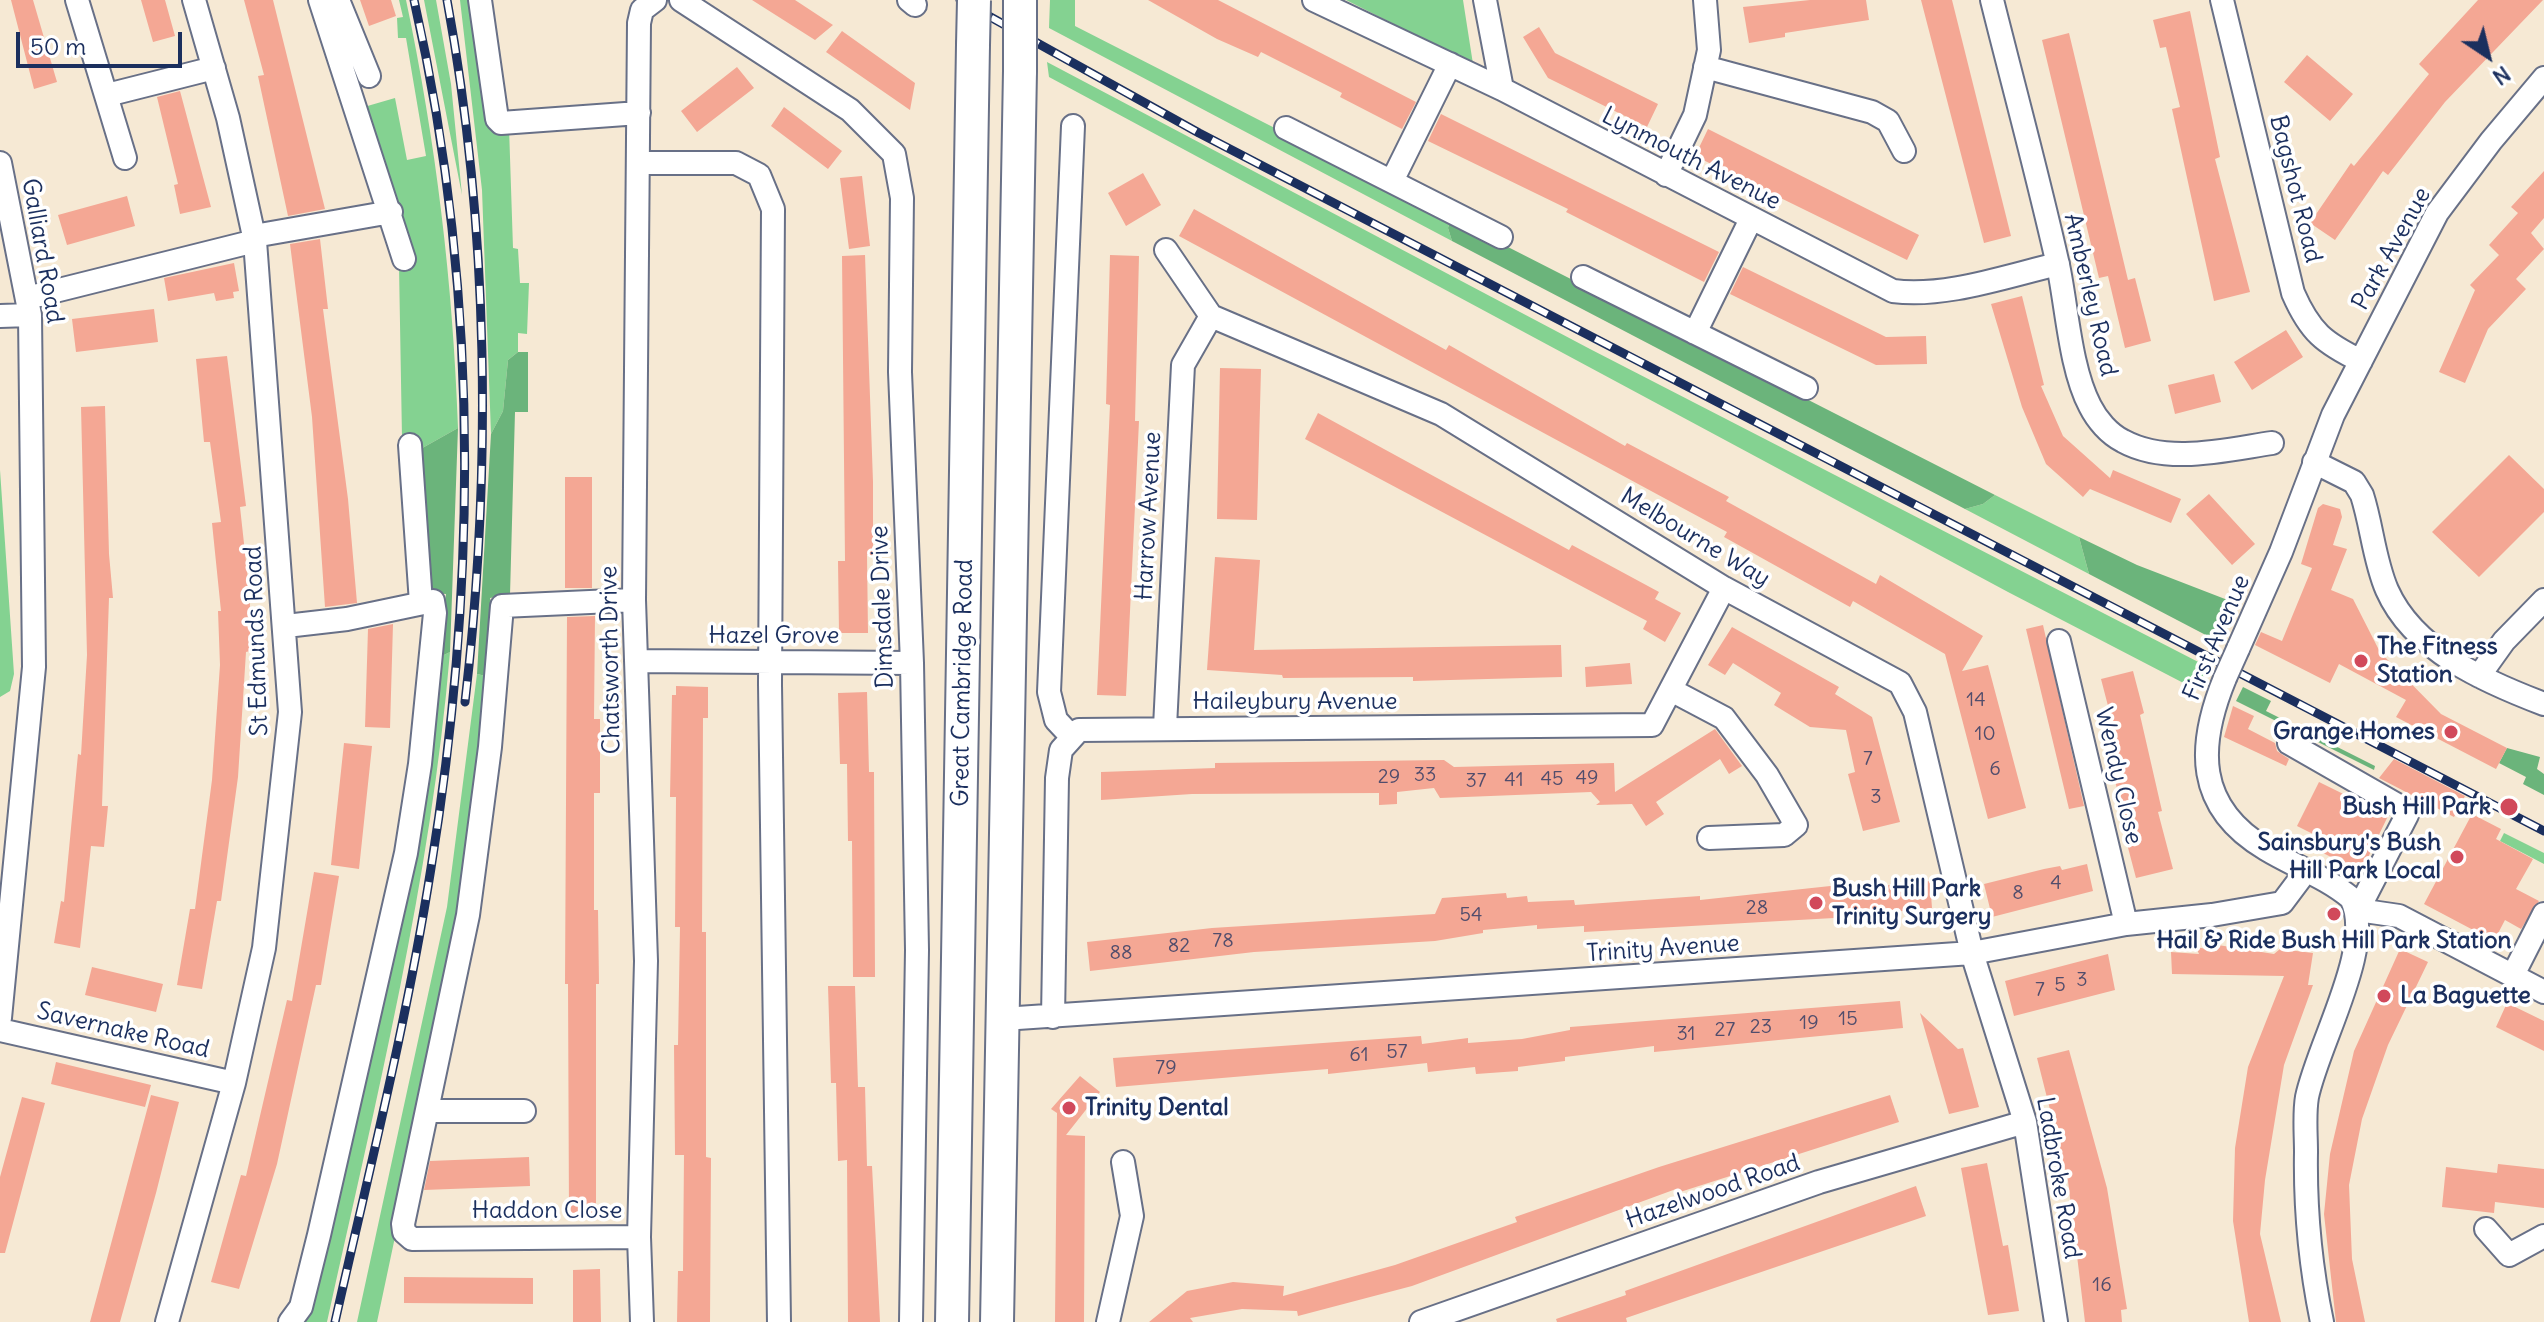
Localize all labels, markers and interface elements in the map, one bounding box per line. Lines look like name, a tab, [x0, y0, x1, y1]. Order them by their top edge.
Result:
scale bar	[20, 16, 186, 66]
north arrow	[2448, 16, 2528, 96]
text: 50 m	[30, 31, 86, 61]
text: N	[2488, 60, 2516, 91]
street label: Lynmouth Avenue	[1597, 101, 1785, 217]
street label: Bagshot Road	[2263, 112, 2327, 266]
street label: Galliard Road	[15, 176, 69, 326]
street label: Park Avenue	[2347, 183, 2437, 315]
street label: Amberley Road	[2057, 211, 2123, 379]
street label: Harrow Avenue	[1130, 431, 1168, 601]
street label: Melbourne Way	[1615, 482, 1775, 594]
street label: Dimsdale Drive	[866, 525, 900, 689]
street label: St Edmunds Road	[239, 545, 275, 737]
street label: Great Cambridge Road	[946, 559, 980, 807]
street label: Chatsworth Drive	[595, 565, 627, 755]
street label: First Avenue	[2178, 571, 2256, 705]
street label: Hazel Grove	[709, 622, 839, 650]
place label: The Fitness Station	[2377, 633, 2498, 689]
marker: The Fitness Station	[2352, 652, 2370, 670]
street label: Haileybury Avenue	[1192, 688, 1398, 716]
house number: 14	[1966, 688, 1986, 712]
street label: Wendy Close	[2088, 705, 2148, 847]
place label: Grange Homes	[2273, 718, 2435, 746]
house number: 10	[1974, 722, 1996, 746]
marker: Grange Homes	[2442, 723, 2460, 741]
house number: 7	[1863, 747, 1873, 771]
house number: 6	[1989, 757, 2001, 781]
house number: 33	[1414, 763, 1436, 787]
house number: 29	[1378, 765, 1400, 789]
house number: 49	[1575, 766, 1599, 790]
house number: 45	[1540, 767, 1564, 791]
house number: 41	[1504, 768, 1524, 792]
house number: 37	[1465, 769, 1487, 793]
house number: 3	[1870, 785, 1882, 809]
place label: Bush Hill Park	[2342, 793, 2491, 821]
marker: Bush Hill Park	[2498, 796, 2520, 818]
place label: Sainsbury's Bush Hill Park Local	[2257, 829, 2441, 885]
marker: Sainsbury's Bush Hill Park Local	[2448, 848, 2466, 866]
house number: 4	[2050, 871, 2062, 895]
place label: Bush Hill Park Trinity Surgery	[1832, 875, 1991, 931]
house number: 8	[2012, 881, 2024, 905]
marker: Bush Hill Park Trinity Surgery	[1807, 894, 1825, 912]
house number: 28	[1746, 896, 1768, 920]
house number: 54	[1459, 903, 1483, 927]
marker: Hail & Ride Bush Hill Park Station	[2325, 905, 2343, 923]
place label: Hail & Ride Bush Hill Park Station	[2157, 927, 2511, 955]
house number: 78	[1212, 929, 1234, 953]
street label: Trinity Avenue	[1586, 929, 1740, 969]
house number: 82	[1168, 934, 1190, 958]
house number: 88	[1109, 941, 1133, 965]
house number: 3	[2076, 968, 2088, 992]
house number: 5	[2054, 973, 2066, 997]
house number: 7	[2035, 978, 2045, 1002]
place label: La Baguette	[2400, 982, 2531, 1010]
marker: La Baguette	[2375, 987, 2393, 1005]
street label: Savernake Road	[34, 997, 212, 1065]
house number: 15	[1838, 1007, 1858, 1031]
house number: 19	[1799, 1011, 1819, 1035]
house number: 23	[1750, 1015, 1772, 1039]
house number: 27	[1715, 1018, 1735, 1042]
house number: 31	[1676, 1022, 1696, 1046]
house number: 57	[1386, 1040, 1408, 1064]
house number: 61	[1349, 1043, 1369, 1067]
house number: 79	[1155, 1056, 1177, 1080]
place label: Trinity Dental	[1085, 1094, 1229, 1122]
street label: Ladbroke Road	[2030, 1095, 2086, 1261]
marker: Trinity Dental	[1060, 1099, 1078, 1117]
street label: Hazelwood Road	[1622, 1149, 1804, 1235]
street label: Haddon Close	[472, 1197, 622, 1225]
house number: 16	[2092, 1273, 2112, 1297]

